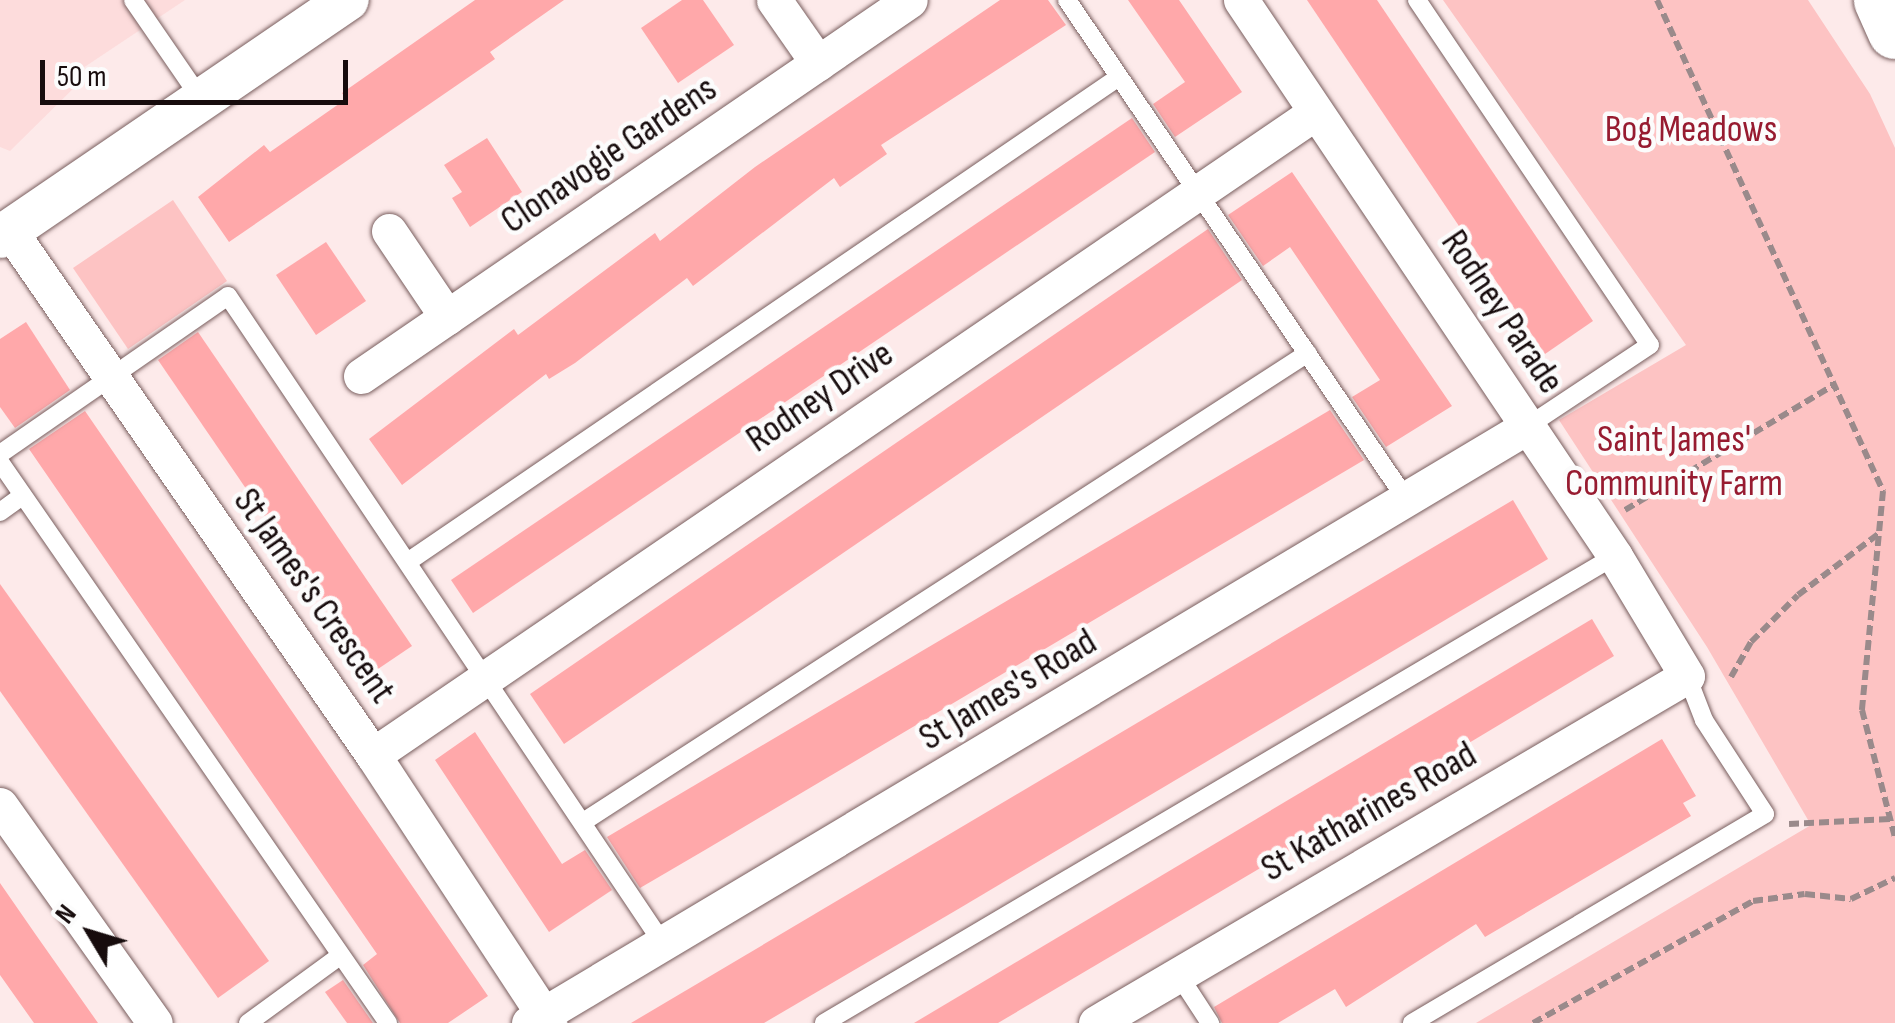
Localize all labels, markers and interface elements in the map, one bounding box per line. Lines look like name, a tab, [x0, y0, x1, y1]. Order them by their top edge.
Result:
scale bar	[45, 40, 352, 102]
text: 50 m	[57, 59, 106, 95]
street label: Clonavogie Gardens	[493, 66, 725, 244]
park label: Bog Meadows	[1605, 107, 1777, 153]
street label: Rodney Parade	[1431, 222, 1573, 402]
street label: Rodney Drive	[738, 331, 902, 463]
park label: Saint James' Community Farm	[1565, 417, 1783, 506]
street label: St James's Crescent	[223, 480, 405, 712]
street label: St James's Road	[911, 619, 1105, 761]
street label: St Katharines Road	[1253, 732, 1485, 892]
north arrow	[40, 883, 140, 983]
text: N	[48, 898, 84, 930]

